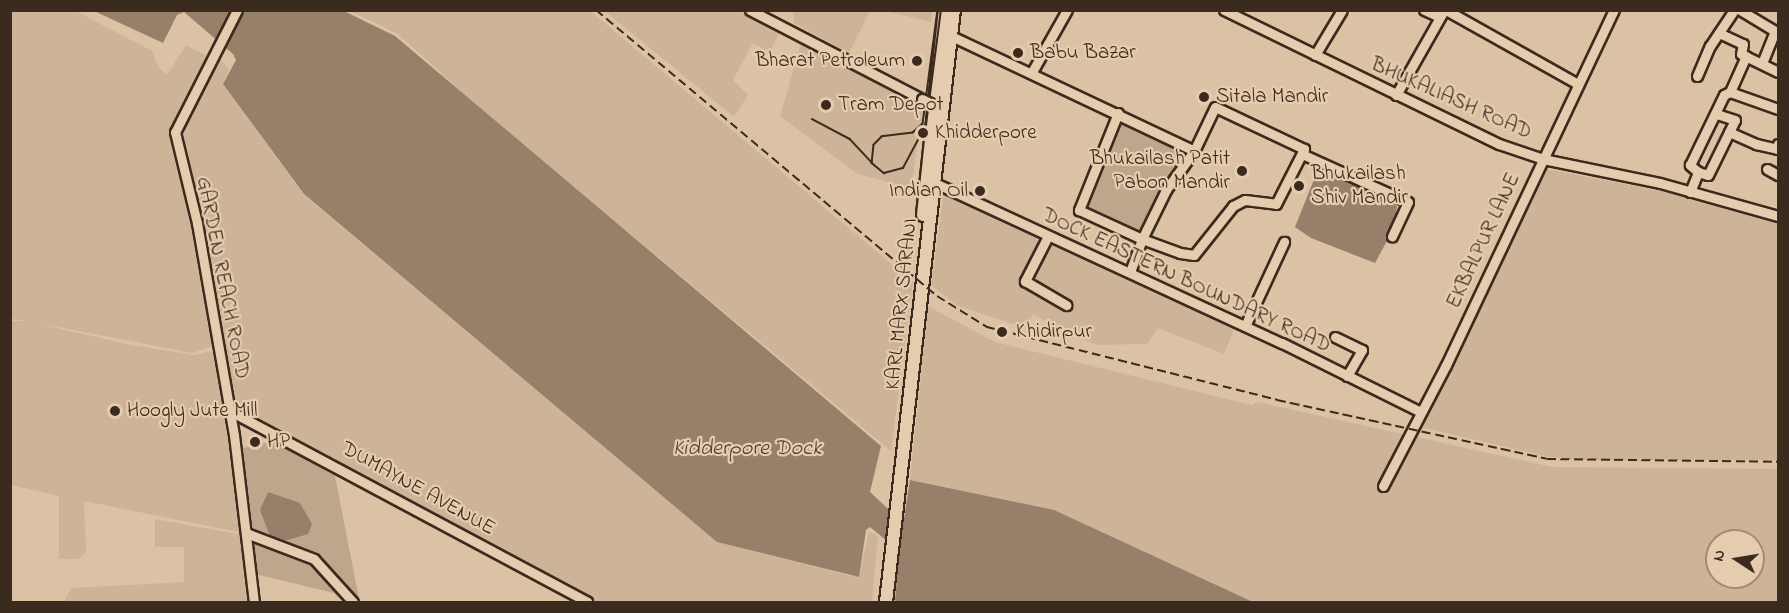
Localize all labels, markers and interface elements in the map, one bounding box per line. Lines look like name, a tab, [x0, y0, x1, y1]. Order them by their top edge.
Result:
place label: Babu Bazar	[1030, 40, 1136, 66]
marker: Babu Bazar	[1011, 46, 1025, 60]
place label: Bharat Petroleum	[755, 48, 905, 74]
street label: BHUKALIASH ROAD	[1367, 52, 1535, 146]
marker: Bharat Petroleum	[910, 54, 924, 68]
place label: Sitala Mandir	[1216, 84, 1328, 110]
marker: Sitala Mandir	[1197, 90, 1211, 104]
place label: Tram Depot	[838, 92, 944, 118]
marker: Tram Depot	[819, 98, 833, 112]
place label: Khidderpore	[935, 120, 1037, 146]
marker: Khidderpore	[916, 126, 930, 140]
place label: Bhukailash Patit Pabon Mandir	[1090, 146, 1230, 196]
place label: Bhukailash Shiv Mandir	[1311, 161, 1408, 211]
marker: Bhukailash Patit Pabon Mandir	[1235, 164, 1249, 178]
street label: EKBALPUR LANE	[1442, 169, 1526, 313]
street label: GARDEN REACH ROAD	[190, 175, 254, 381]
place label: Indian Oil	[889, 178, 968, 204]
marker: Bhukailash Shiv Mandir	[1292, 179, 1306, 193]
marker: Indian Oil	[973, 184, 987, 198]
street label: DOCK EASTERN BOUNDARY ROAD	[1038, 203, 1334, 359]
street label: KARL MARX SARANI	[880, 217, 924, 391]
place label: Khidirpur	[1016, 319, 1092, 345]
marker: Khidirpur	[993, 323, 1011, 341]
place label: Hoogly Jute Mill	[127, 398, 258, 424]
marker: Hoogly Jute Mill	[108, 404, 122, 418]
place label: HP	[267, 429, 290, 455]
marker: HP	[248, 435, 262, 449]
street label: DUMAYNE AVENUE	[337, 436, 499, 542]
water label: Kidderpore Dock	[673, 437, 821, 463]
north arrow	[1705, 529, 1765, 589]
text: N	[1706, 548, 1732, 563]

